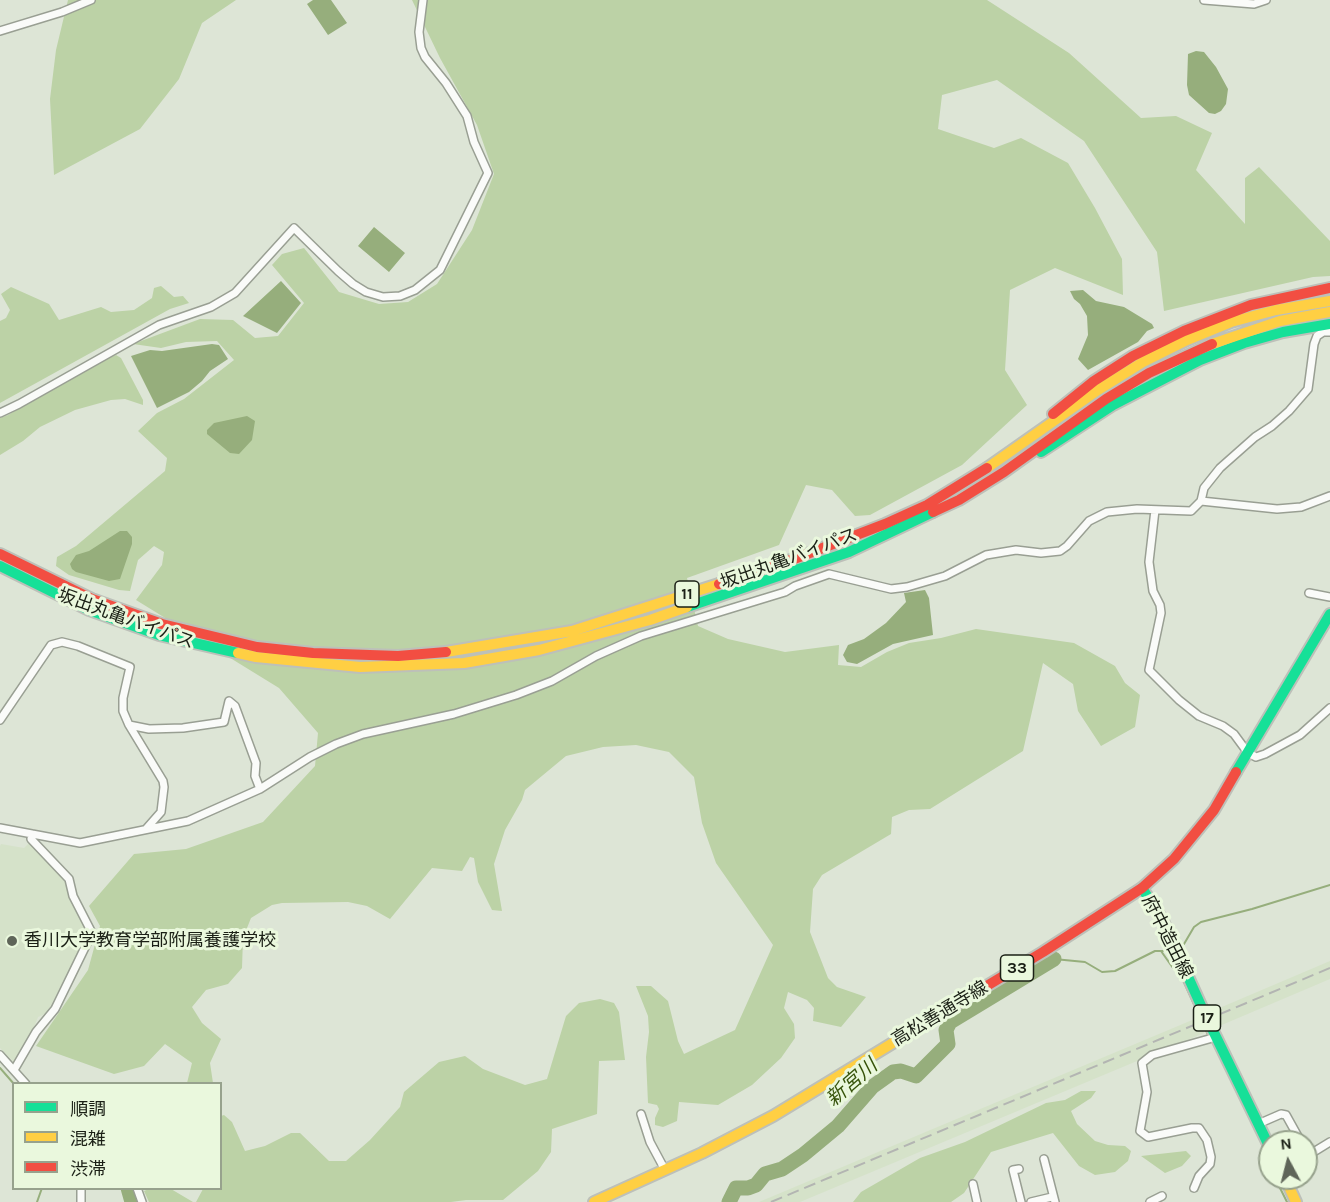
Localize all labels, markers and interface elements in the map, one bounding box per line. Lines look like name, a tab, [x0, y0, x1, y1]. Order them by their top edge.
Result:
street label: 坂出丸亀バイパス	[718, 524, 860, 594]
road number: 11	[675, 581, 699, 607]
street label: 坂出丸亀バイパス	[55, 584, 197, 654]
street label: 府中造田線	[1137, 892, 1197, 982]
place label: 香川大学教育学部附属養護学校	[24, 930, 276, 952]
marker: 香川大学教育学部附属養護学校	[5, 934, 19, 948]
road number: 33	[1000, 955, 1034, 981]
street label: 高松善通寺線	[888, 977, 992, 1051]
road number: 17	[1194, 1005, 1220, 1031]
water label: 新宮川	[821, 1054, 883, 1112]
legend	[12, 1082, 222, 1190]
text: 順調	[70, 1098, 106, 1120]
text: 混雑	[70, 1128, 106, 1150]
north arrow	[1258, 1130, 1318, 1190]
text: N	[1279, 1133, 1293, 1154]
text: 渋滞	[70, 1158, 106, 1180]

